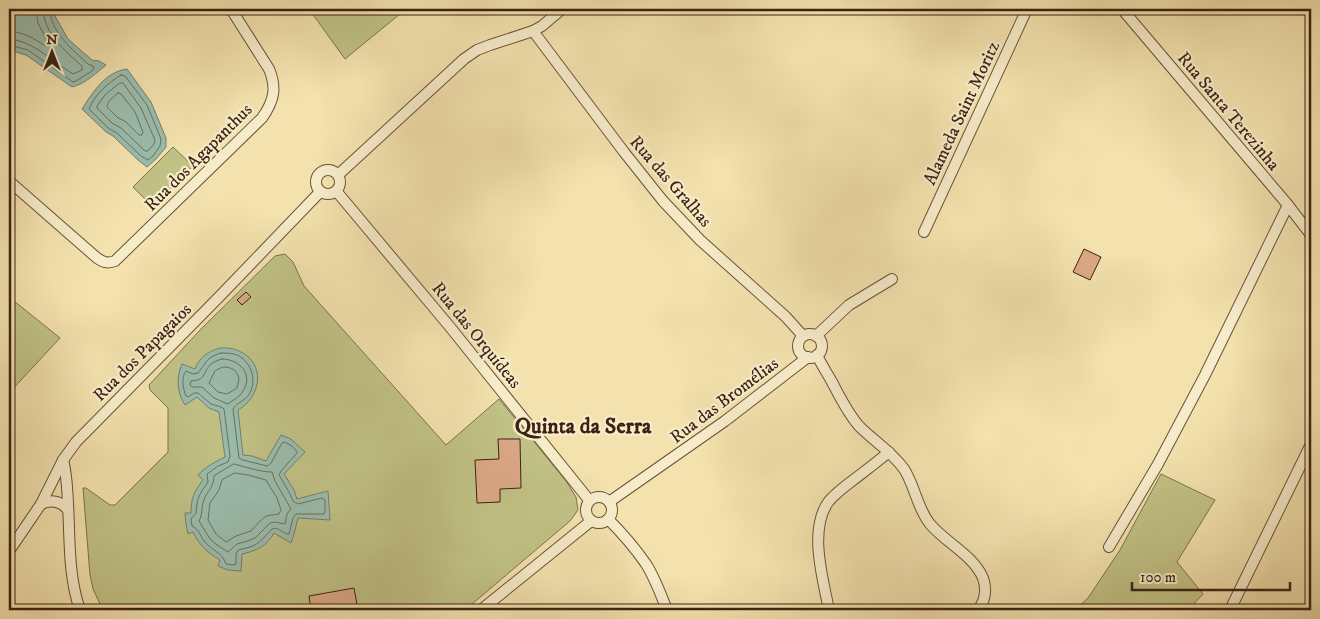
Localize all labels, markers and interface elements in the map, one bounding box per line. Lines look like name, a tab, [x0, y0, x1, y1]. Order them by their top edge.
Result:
north arrow	[28, 28, 78, 78]
text: N	[46, 31, 58, 49]
street label: Alameda Saint Moritz	[919, 38, 1005, 189]
street label: Rua Santa Terezinha	[1172, 48, 1285, 176]
street label: Rua dos Agapanthus	[140, 99, 257, 216]
street label: Rua das Gralhas	[625, 131, 716, 232]
street label: Rua das Orquídeas	[427, 278, 526, 393]
street label: Rua dos Papagaios	[89, 299, 197, 407]
street label: Rua das Bromélias	[666, 353, 783, 449]
district label: Quinta da Serra	[515, 413, 652, 440]
scale bar	[1132, 559, 1290, 591]
text: 100 m	[1140, 568, 1176, 587]

